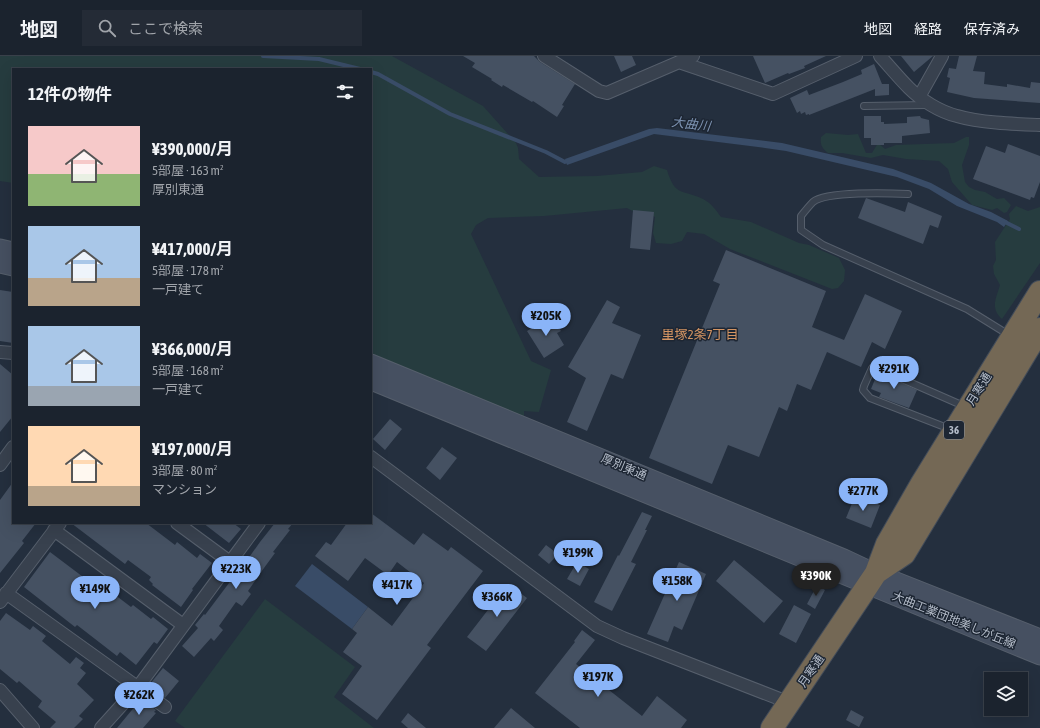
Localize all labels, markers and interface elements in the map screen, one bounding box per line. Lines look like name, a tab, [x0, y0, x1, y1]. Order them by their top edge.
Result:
search box	[82, 10, 362, 46]
icon: search	[96, 17, 118, 39]
text: 地図	[20, 18, 58, 40]
text: ここで検索	[128, 20, 203, 37]
text: 地図	[864, 21, 892, 37]
text: 経路	[914, 21, 942, 37]
text: 保存済み	[964, 21, 1020, 37]
icon: filters	[334, 81, 356, 103]
text: 12件の物件	[28, 84, 112, 104]
water label: 大曲川	[671, 114, 713, 134]
text: ¥390,000/月	[152, 139, 233, 159]
icon: home	[60, 142, 108, 190]
text: 5部屋 · 163 m²	[152, 163, 224, 178]
text: 厚別東通	[152, 182, 204, 197]
text: ¥417,000/月	[152, 239, 233, 259]
icon: home	[60, 242, 108, 290]
text: 5部屋 · 178 m²	[152, 263, 224, 278]
text: 一戸建て	[152, 282, 204, 297]
pin: ¥205K	[518, 303, 574, 337]
text: ¥205K	[531, 308, 561, 323]
district label: 里塚2条7丁目	[661, 327, 739, 342]
text: ¥366,000/月	[152, 339, 233, 359]
icon: home	[60, 342, 108, 390]
pin: ¥291K	[866, 356, 922, 390]
text: ¥291K	[879, 361, 909, 376]
text: 5部屋 · 168 m²	[152, 363, 224, 378]
street label: 月寒通	[964, 370, 994, 408]
text: 一戸建て	[152, 382, 204, 397]
road number: 36	[944, 421, 964, 439]
text: ¥197,000/月	[152, 439, 233, 459]
icon: home	[60, 442, 108, 490]
street label: 厚別東通	[599, 451, 649, 483]
text: 3部屋 · 80 m²	[152, 463, 217, 478]
pin: ¥277K	[835, 478, 891, 512]
text: マンション	[152, 482, 217, 497]
text: ¥277K	[848, 483, 878, 498]
pin: ¥199K	[550, 540, 606, 574]
text: ¥199K	[563, 545, 593, 560]
pin: ¥223K	[208, 556, 264, 590]
text: ¥223K	[221, 561, 251, 576]
pin: ¥390K	[788, 563, 844, 597]
pin: ¥158K	[649, 568, 705, 602]
text: ¥390K	[801, 568, 831, 583]
pin: ¥417K	[369, 572, 425, 606]
text: ¥158K	[662, 573, 692, 588]
pin: ¥149K	[67, 576, 123, 610]
text: ¥417K	[382, 577, 412, 592]
text: ¥149K	[80, 581, 110, 596]
pin: ¥366K	[469, 584, 525, 618]
text: ¥366K	[482, 589, 512, 604]
street label: 大曲工業団地美しが丘線	[890, 589, 1018, 651]
street label: 月寒通	[795, 652, 827, 690]
pin: ¥197K	[570, 664, 626, 698]
text: ¥197K	[583, 669, 613, 684]
map controls	[984, 672, 1028, 716]
button: layers	[984, 672, 1028, 716]
pin: ¥262K	[111, 682, 167, 716]
text: ¥262K	[124, 687, 154, 702]

